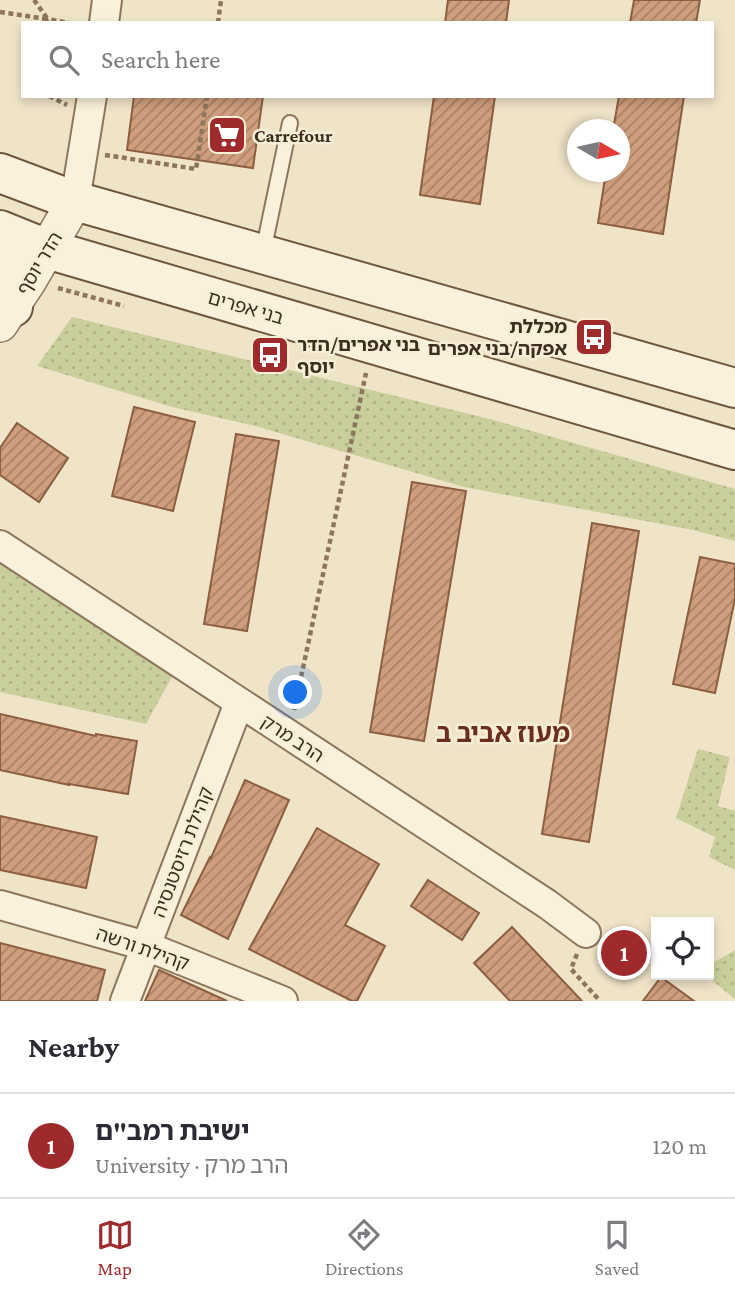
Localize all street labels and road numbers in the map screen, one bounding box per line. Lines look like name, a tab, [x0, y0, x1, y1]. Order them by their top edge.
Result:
street label: הדר יוסף	[13, 228, 66, 298]
street label: בני אפרים	[205, 287, 286, 328]
street label: הרב מרק	[258, 711, 328, 766]
street label: קהילת רזיסטנסיה	[148, 784, 217, 920]
street label: קהילת ורשה	[94, 923, 192, 974]

